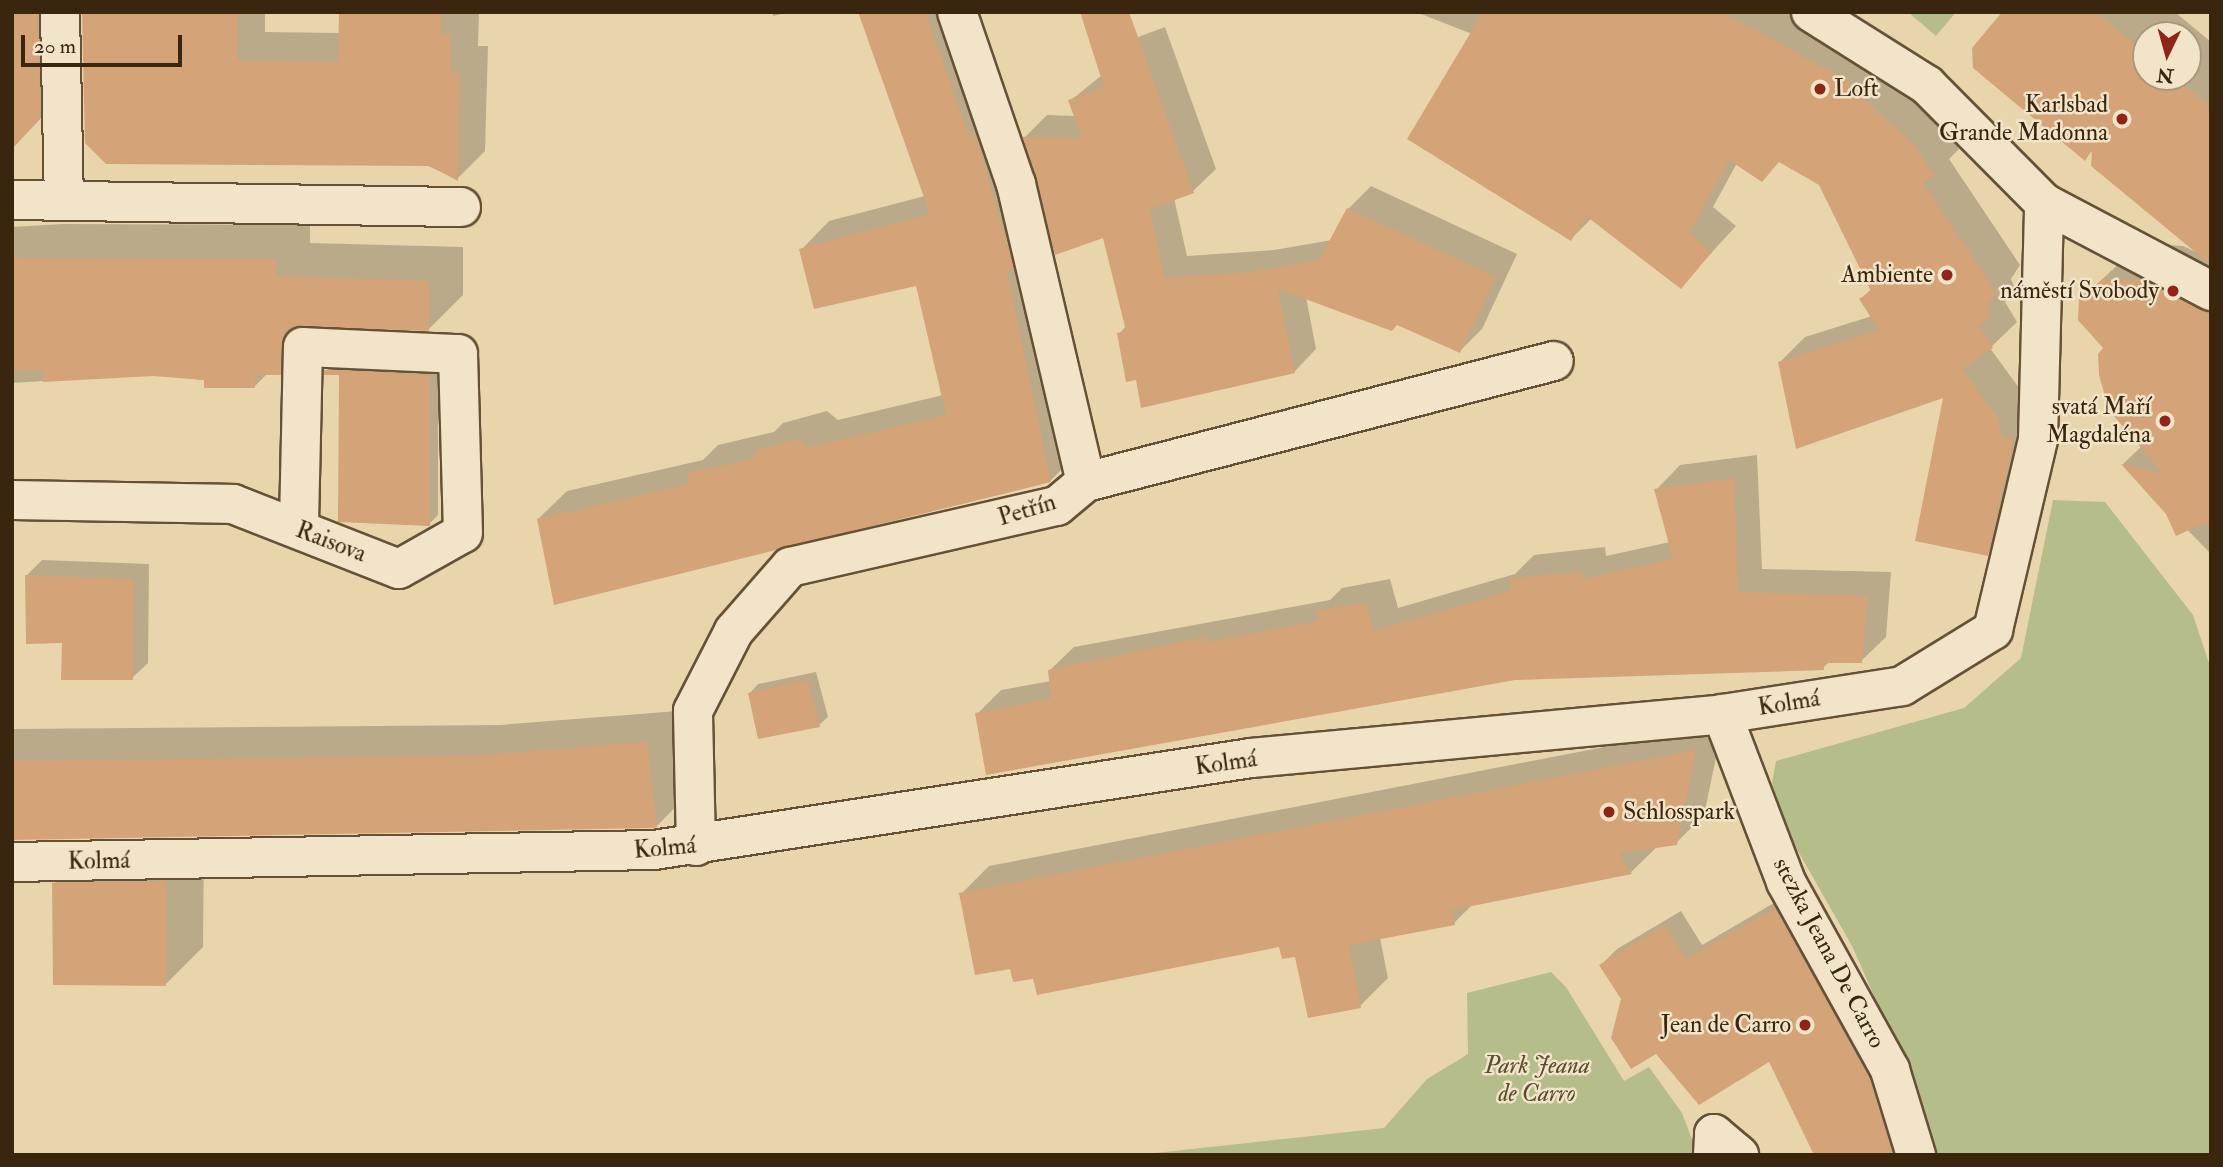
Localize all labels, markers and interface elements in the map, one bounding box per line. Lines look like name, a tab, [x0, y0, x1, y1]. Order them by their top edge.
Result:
scale bar	[24, 21, 186, 65]
north arrow	[2132, 21, 2202, 91]
text: 20 m	[34, 33, 76, 60]
text: N	[2156, 62, 2175, 88]
place label: Loft	[1834, 75, 1879, 103]
marker: Loft	[1812, 81, 1828, 97]
place label: Karlsbad Grande Madonna	[1939, 91, 2108, 147]
marker: Karlsbad Grande Madonna	[2114, 111, 2130, 127]
place label: Ambiente	[1841, 261, 1933, 289]
marker: Ambiente	[1939, 267, 1955, 283]
place label: náměstí Svobody	[2000, 277, 2159, 305]
marker: náměstí Svobody	[2165, 283, 2181, 299]
place label: svatá Maří Magdaléna	[2046, 393, 2151, 449]
marker: svatá Maří Magdaléna	[2157, 413, 2173, 429]
street label: Petřín	[995, 488, 1059, 532]
street label: Raisova	[292, 515, 370, 569]
street label: Kolmá	[1756, 684, 1822, 722]
street label: Kolmá	[1193, 744, 1259, 782]
place label: Schlosspark	[1623, 798, 1735, 826]
marker: Schlosspark	[1601, 804, 1617, 820]
street label: Kolmá	[633, 831, 697, 865]
street label: Kolmá	[68, 846, 130, 876]
street label: stezka Jeana De Carro	[1767, 853, 1891, 1053]
place label: Jean de Carro	[1661, 1011, 1791, 1039]
marker: Jean de Carro	[1797, 1017, 1813, 1033]
park label: Park Jeana de Carro	[1484, 1052, 1590, 1108]

